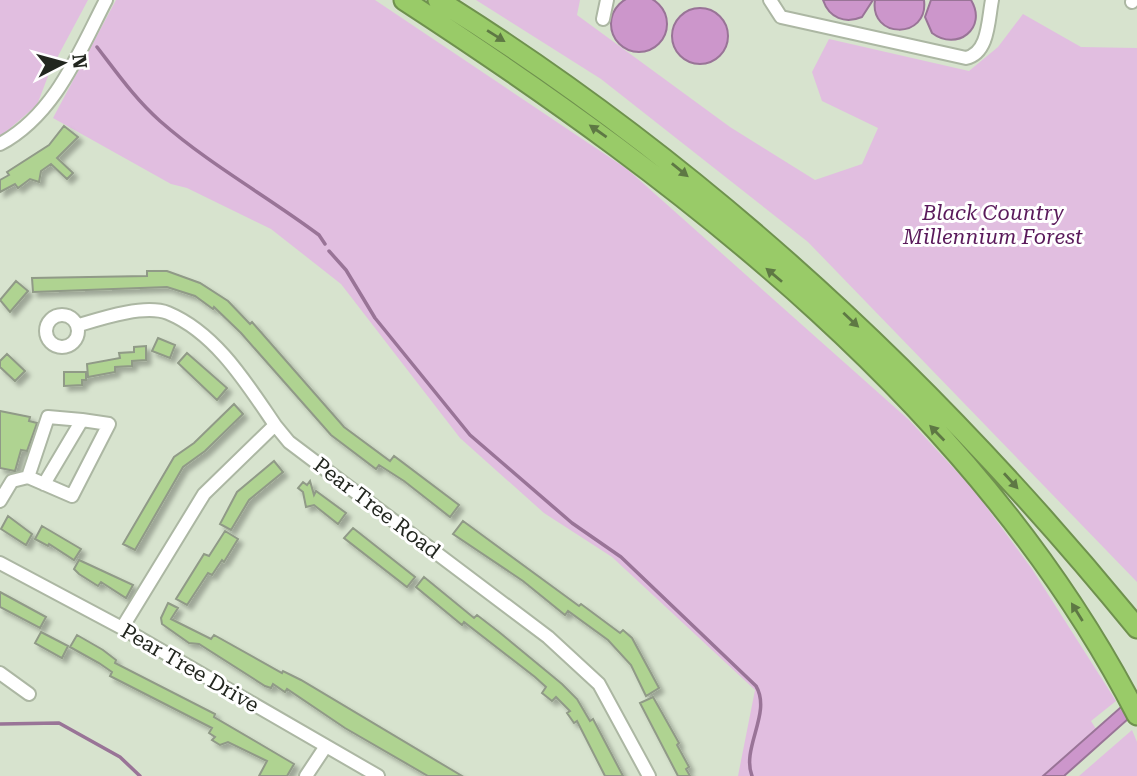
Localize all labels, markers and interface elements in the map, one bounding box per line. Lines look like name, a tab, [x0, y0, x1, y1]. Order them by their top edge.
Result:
north arrow	[28, 28, 98, 98]
one-way arrow	[486, 30, 505, 43]
text: N	[67, 53, 92, 70]
one-way arrow	[589, 124, 607, 138]
one-way arrow	[670, 162, 688, 177]
park label: Black Country Millennium Forest	[902, 201, 1083, 249]
one-way arrow	[765, 268, 782, 283]
one-way arrow	[842, 311, 859, 327]
one-way arrow	[930, 425, 946, 442]
street label: Pear Tree Road	[309, 453, 445, 564]
one-way arrow	[1002, 472, 1018, 489]
one-way arrow	[1071, 602, 1084, 622]
street label: Pear Tree Drive	[117, 619, 263, 717]

